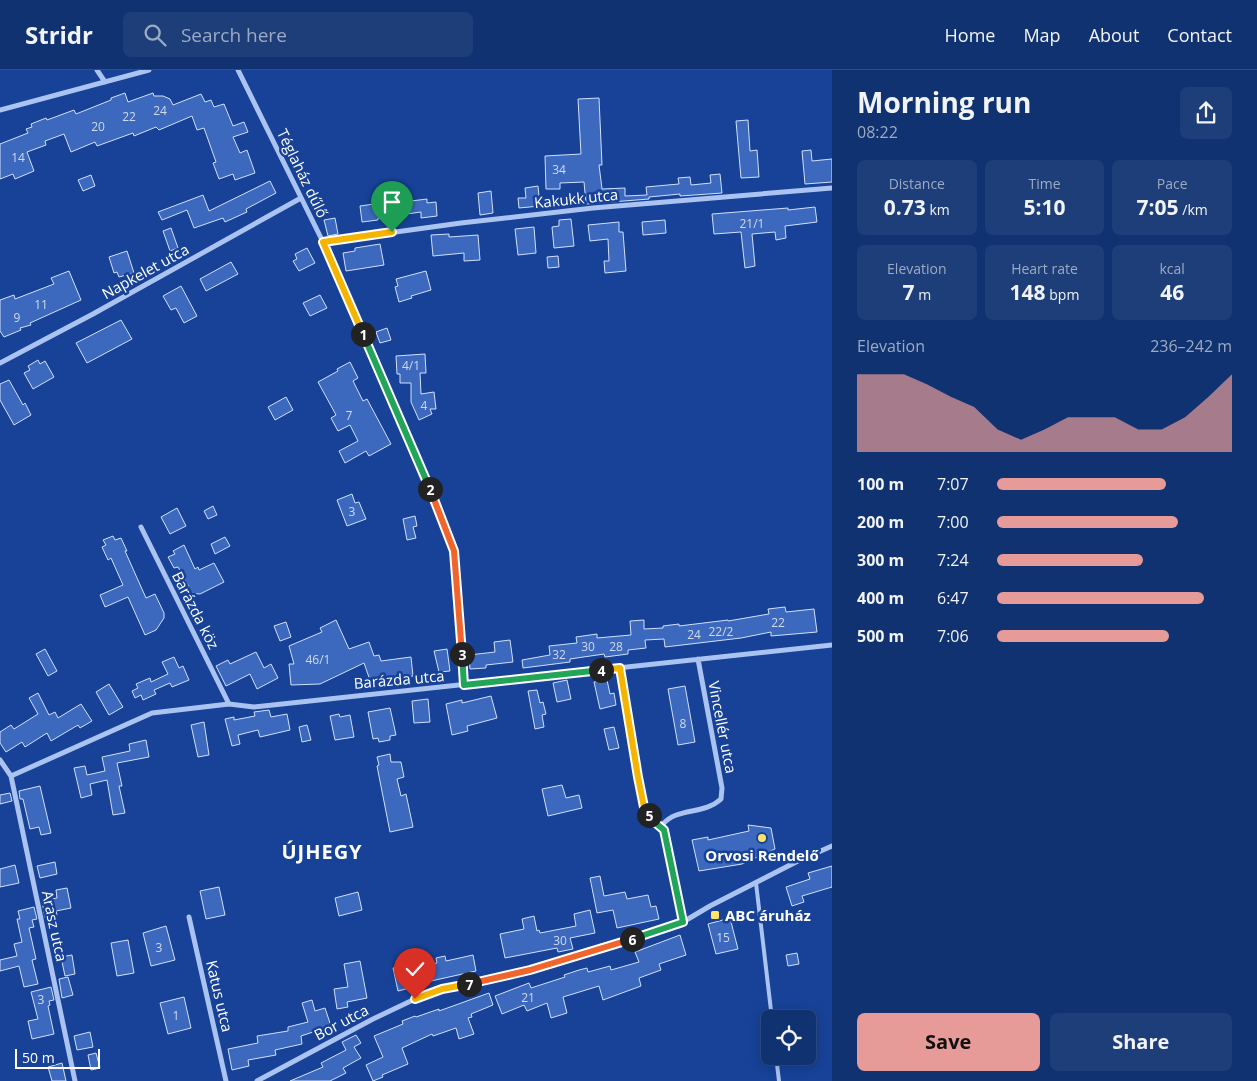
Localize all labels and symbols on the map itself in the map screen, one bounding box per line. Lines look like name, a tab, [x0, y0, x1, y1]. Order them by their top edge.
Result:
house number: 24	[153, 102, 167, 119]
house number: 22	[122, 108, 136, 125]
house number: 20	[91, 118, 105, 135]
street label: Téglaház dűlő	[273, 125, 333, 221]
house number: 14	[11, 149, 25, 166]
house number: 34	[552, 161, 566, 178]
pin	[371, 181, 413, 232]
street label: Kakukk utca	[533, 184, 619, 212]
house number: 21/1	[740, 215, 764, 232]
street label: Napkelet utca	[98, 239, 192, 303]
house number: 11	[34, 296, 48, 313]
house number: 9	[14, 309, 21, 326]
pin: 1	[350, 322, 376, 346]
house number: 4/1	[402, 357, 420, 374]
house number: 4	[421, 397, 428, 414]
house number: 7	[346, 407, 353, 424]
pin: 2	[418, 476, 442, 502]
house number: 3	[349, 503, 356, 520]
street label: Barázda köz	[168, 568, 224, 652]
house number: 22	[771, 614, 785, 631]
house number: 22/2	[709, 623, 734, 640]
house number: 24	[687, 626, 701, 643]
house number: 30	[581, 638, 595, 655]
house number: 28	[609, 638, 623, 655]
pin: 3	[450, 642, 474, 666]
house number: 32	[552, 646, 566, 663]
house number: 46/1	[306, 651, 330, 668]
pin: 4	[588, 658, 614, 682]
street label: Barázda utca	[353, 665, 445, 693]
street label: Vincellér utca	[704, 679, 742, 775]
house number: 8	[680, 715, 687, 732]
pin: 5	[636, 802, 662, 828]
marker: Orvosi Rendelő	[756, 832, 768, 844]
district label: ÚJHEGY	[281, 838, 363, 865]
place label: Orvosi Rendelő	[705, 845, 819, 865]
street label: Arasz utca	[38, 889, 72, 963]
place label: ABC áruház	[725, 905, 811, 925]
marker: ABC áruház	[709, 909, 721, 921]
pin: 6	[620, 926, 644, 952]
house number: 15	[716, 929, 730, 946]
house number: 30	[553, 932, 567, 949]
house number: 3	[156, 939, 163, 956]
pin	[394, 948, 436, 999]
street label: Katus utca	[202, 958, 238, 1034]
pin: 7	[456, 972, 482, 996]
house number: 21	[521, 989, 535, 1006]
house number: 3	[38, 991, 45, 1008]
street label: Bor utca	[310, 999, 372, 1045]
house number: 1	[173, 1007, 179, 1024]
scale bar	[15, 1046, 100, 1069]

